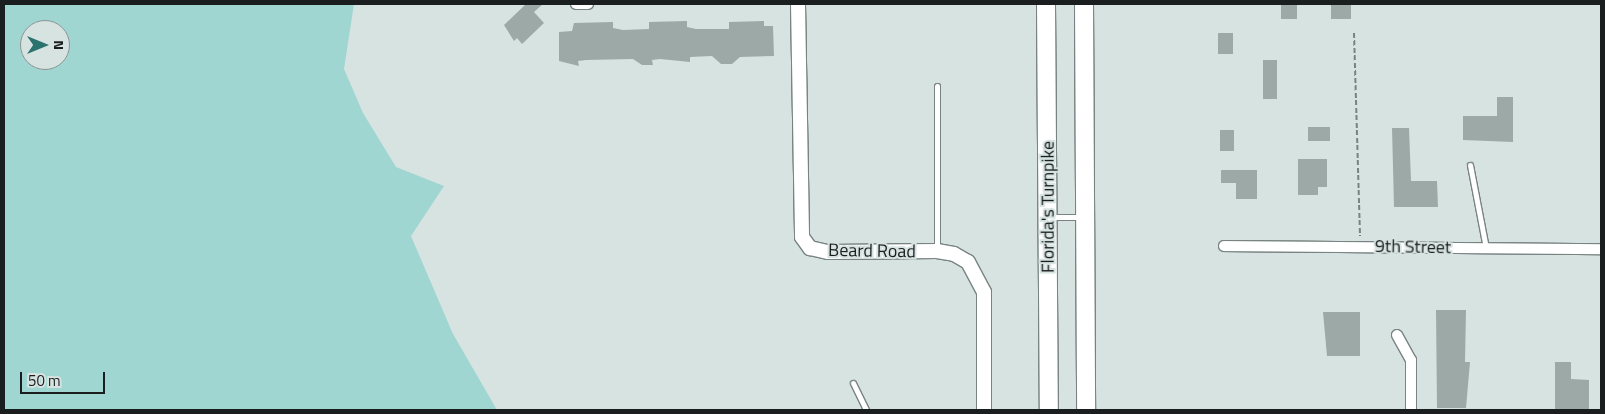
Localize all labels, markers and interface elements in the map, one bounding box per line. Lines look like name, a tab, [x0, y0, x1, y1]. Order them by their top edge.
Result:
north arrow	[20, 20, 70, 70]
text: N	[49, 40, 70, 50]
street label: Florida's Turnpike	[1037, 141, 1059, 273]
street label: 9th Street	[1375, 236, 1451, 258]
street label: Beard Road	[828, 239, 916, 263]
scale bar	[22, 362, 108, 394]
text: 50 m	[28, 369, 61, 392]

